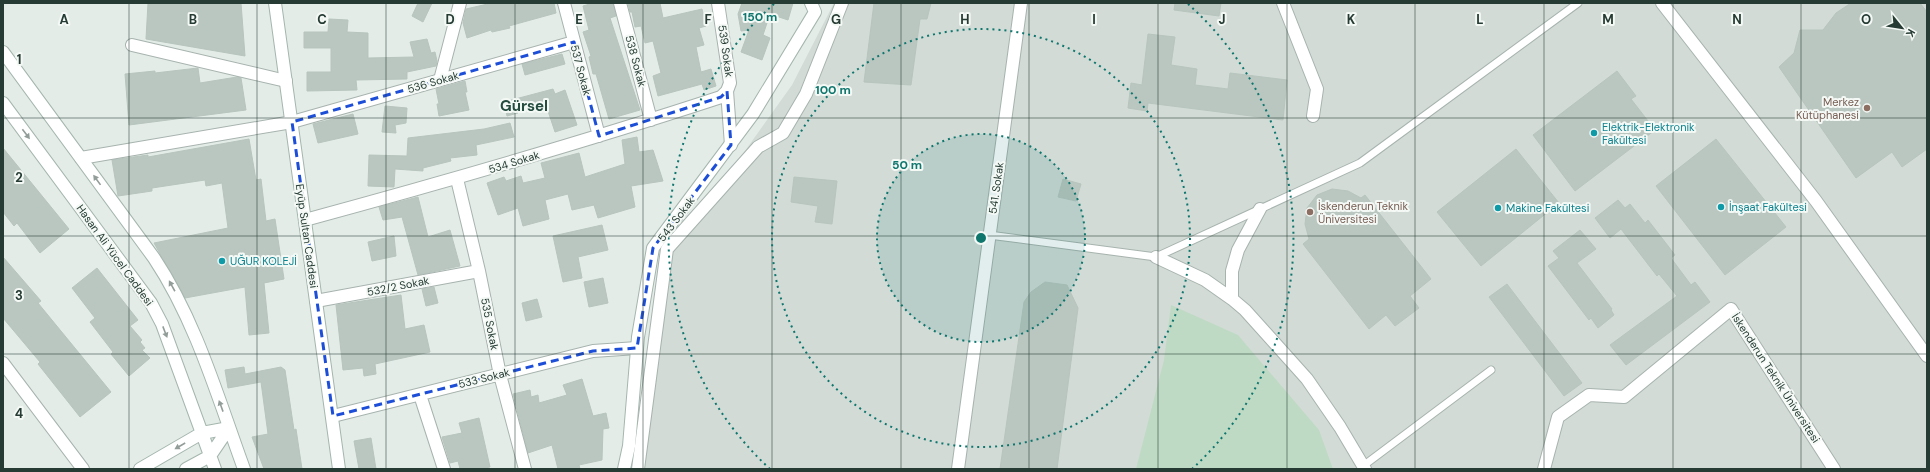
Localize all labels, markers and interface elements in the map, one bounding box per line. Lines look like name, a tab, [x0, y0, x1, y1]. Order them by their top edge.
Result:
north arrow	[1882, 8, 1922, 48]
text: 150 m	[743, 9, 777, 25]
text: A	[59, 11, 69, 28]
text: B	[189, 11, 197, 28]
text: C	[317, 11, 327, 28]
text: D	[445, 11, 455, 28]
text: E	[575, 11, 583, 28]
text: F	[704, 11, 712, 28]
text: G	[831, 11, 841, 28]
text: H	[960, 11, 970, 28]
text: I	[1092, 11, 1096, 28]
text: J	[1218, 11, 1226, 28]
text: K	[1347, 11, 1356, 28]
text: L	[1476, 11, 1484, 28]
text: M	[1602, 11, 1614, 28]
text: N	[1732, 11, 1742, 28]
text: O	[1861, 11, 1871, 28]
street label: 539 Sokak	[715, 24, 737, 78]
text: K	[1903, 26, 1919, 40]
street label: 538 Sokak	[622, 34, 650, 89]
street label: 537 Sokak	[568, 43, 595, 97]
text: 1	[17, 51, 21, 68]
street label: 536 Sokak	[406, 68, 461, 96]
text: 100 m	[815, 82, 851, 98]
place label: Merkez Kütüphanesi	[1796, 95, 1859, 122]
district label: Gürsel	[500, 96, 548, 116]
marker: Merkez Kütüphanesi	[1862, 103, 1872, 113]
place label: Elektrik-Elektronik Fakültesi	[1602, 120, 1695, 147]
marker: Elektrik-Elektronik Fakültesi	[1589, 128, 1599, 138]
one-way arrow	[22, 129, 30, 139]
street label: 534 Sokak	[487, 147, 542, 176]
text: 50 m	[892, 157, 922, 173]
street label: 541. Sokak	[985, 161, 1007, 215]
text: 2	[15, 169, 23, 186]
one-way arrow	[93, 175, 101, 185]
street label: Eyüp Sultan Caddesi	[293, 183, 321, 289]
street label: 543 Sokak	[655, 193, 698, 244]
place label: İskenderun Teknik Üniversitesi	[1318, 199, 1408, 226]
place label: İnşaat Fakültesi	[1729, 200, 1807, 214]
place label: Makine Fakültesi	[1506, 201, 1589, 215]
street label: Hasan Ali Yücel Caddesi	[74, 202, 156, 308]
marker: İnşaat Fakültesi	[1716, 202, 1726, 212]
marker: Makine Fakültesi	[1493, 203, 1503, 213]
marker: İskenderun Teknik Üniversitesi	[1305, 207, 1315, 217]
centre of rings	[974, 231, 988, 245]
place label: UĞUR KOLEJİ	[230, 254, 297, 268]
marker: UĞUR KOLEJİ	[217, 256, 227, 266]
street label: 532/2 Sokak	[366, 273, 431, 299]
one-way arrow	[168, 280, 175, 292]
text: 3	[15, 287, 23, 304]
street label: 535 Sokak	[478, 297, 502, 352]
street label: İskenderun Teknik Üniversitesi	[1729, 311, 1823, 445]
one-way arrow	[163, 326, 169, 338]
street label: 533 Sokak	[457, 365, 512, 391]
one-way arrow	[217, 400, 223, 412]
text: 4	[15, 405, 23, 422]
one-way arrow	[174, 442, 186, 449]

